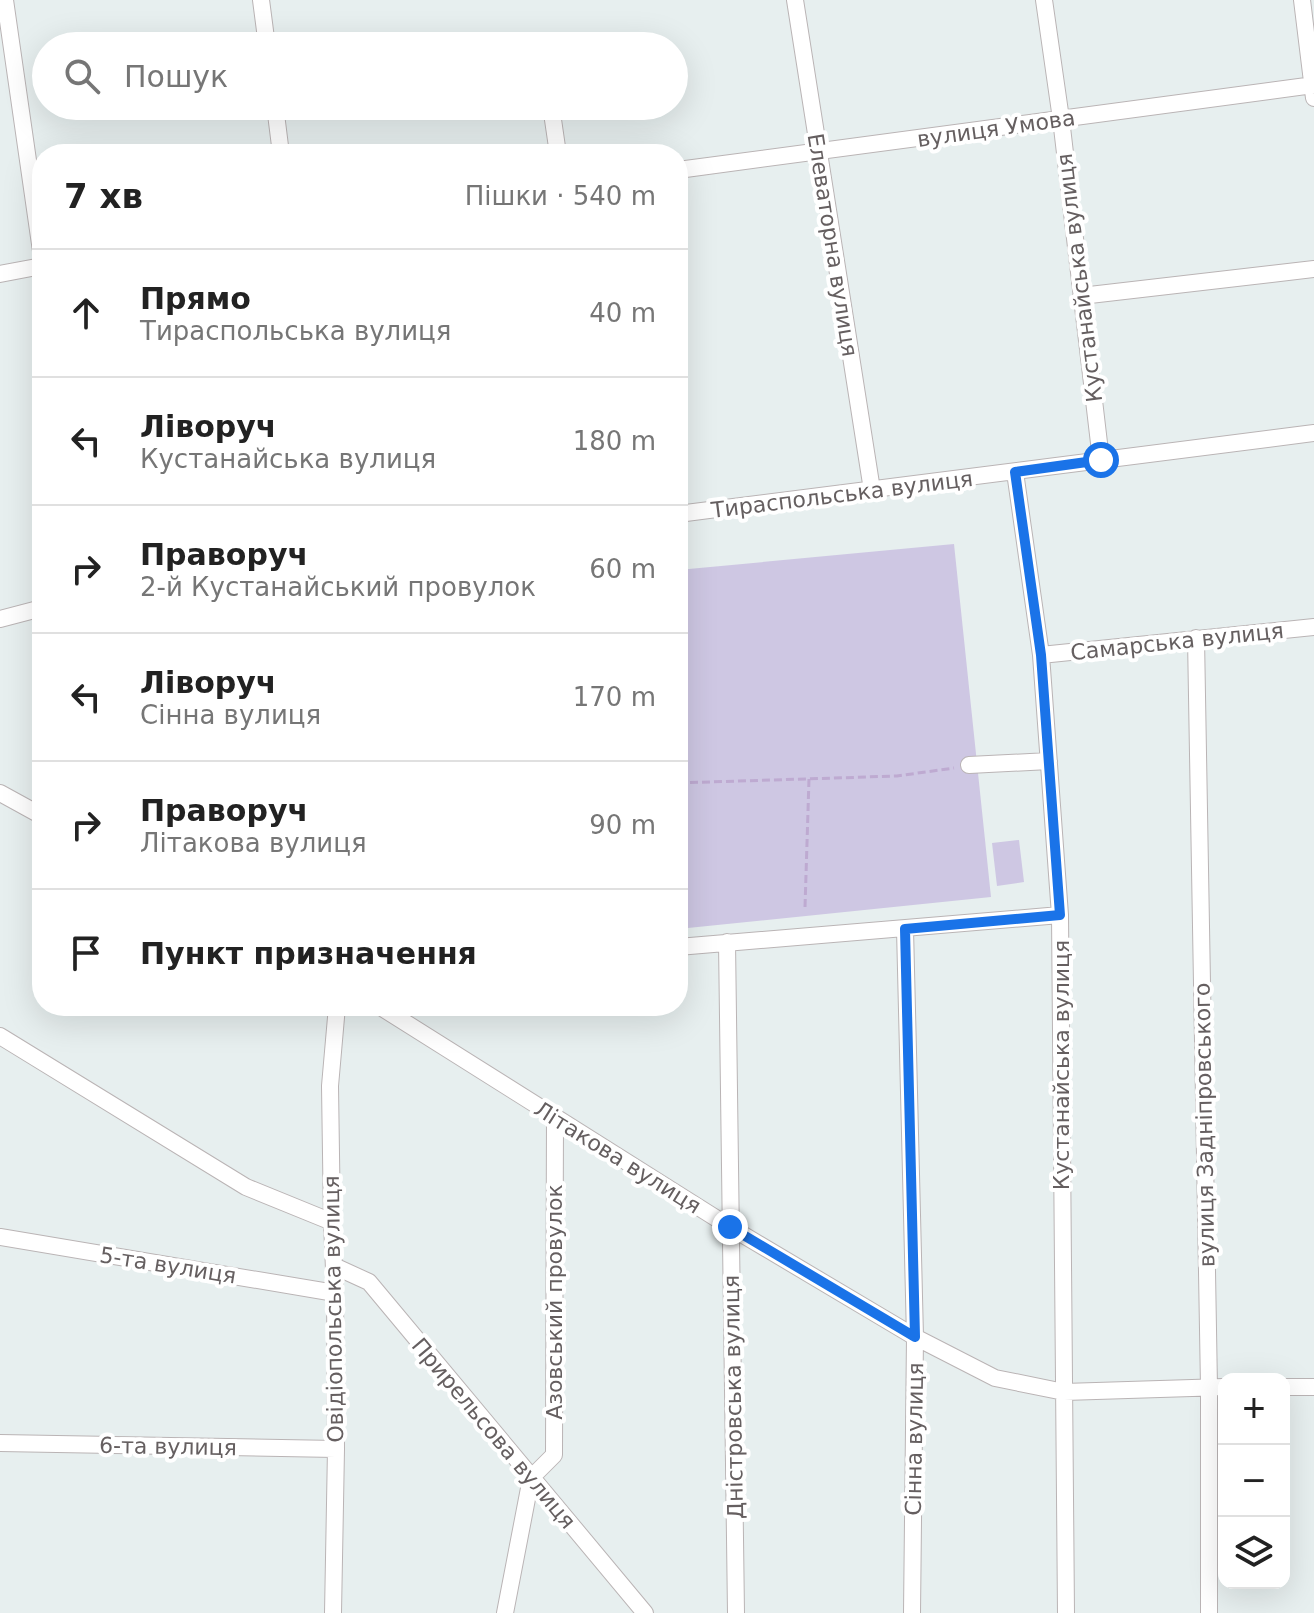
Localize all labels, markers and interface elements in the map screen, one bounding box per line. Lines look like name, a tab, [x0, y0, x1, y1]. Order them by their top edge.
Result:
search box	[32, 32, 688, 120]
icon: search	[60, 54, 104, 98]
text: Пошук	[124, 59, 228, 94]
street label: вулиця Умова	[915, 105, 1077, 152]
street label: Елеваторна вулиця	[803, 132, 862, 358]
street label: Кустанайська вулиця	[1052, 152, 1107, 404]
text: 7 хв	[64, 176, 143, 216]
text: Пішки · 540 m	[465, 181, 656, 211]
text: Прямо	[140, 281, 251, 316]
icon: ahead	[64, 291, 108, 335]
text: 40 m	[589, 298, 656, 328]
text: Тираспольська вулиця	[140, 316, 451, 346]
text: Ліворуч	[140, 409, 276, 444]
icon: left	[64, 419, 108, 463]
text: 180 m	[573, 426, 656, 456]
route start	[1083, 442, 1119, 478]
text: Кустанайська вулиця	[140, 444, 436, 474]
street label: Тираспольська вулиця	[709, 466, 974, 523]
text: Праворуч	[140, 537, 308, 572]
icon: right	[64, 547, 108, 591]
text: 60 m	[589, 554, 656, 584]
text: 2-й Кустанайський провулок	[140, 572, 536, 602]
street label: Самарська вулиця	[1069, 618, 1285, 665]
text: Ліворуч	[140, 665, 276, 700]
icon: left	[64, 675, 108, 719]
text: 170 m	[573, 682, 656, 712]
text: Сінна вулиця	[140, 700, 321, 730]
text: Праворуч	[140, 793, 308, 828]
icon: right	[64, 803, 108, 847]
text: 90 m	[589, 810, 656, 840]
text: Літакова вулиця	[140, 828, 367, 858]
icon: arrive	[64, 931, 108, 975]
text: Пункт призначення	[140, 936, 477, 971]
street label: Кустанайська вулиця	[1049, 940, 1074, 1190]
street label: вулиця Задніпровського	[1190, 983, 1219, 1267]
street label: Літакова вулиця	[530, 1096, 706, 1219]
street label: Овідіопольська вулиця	[319, 1175, 348, 1443]
street label: Азовський провулок	[542, 1184, 567, 1420]
route end	[712, 1209, 748, 1245]
street label: 5-та вулиця	[98, 1242, 238, 1289]
street label: Дністровська вулиця	[719, 1275, 748, 1519]
street label: Прирельсова вулиця	[407, 1333, 581, 1534]
street label: Сінна вулиця	[901, 1362, 928, 1516]
map controls	[1218, 1373, 1290, 1589]
button: +	[1218, 1373, 1290, 1445]
street label: 6-та вулиця	[99, 1433, 237, 1460]
button: −	[1218, 1445, 1290, 1517]
button: layers	[1218, 1517, 1290, 1589]

